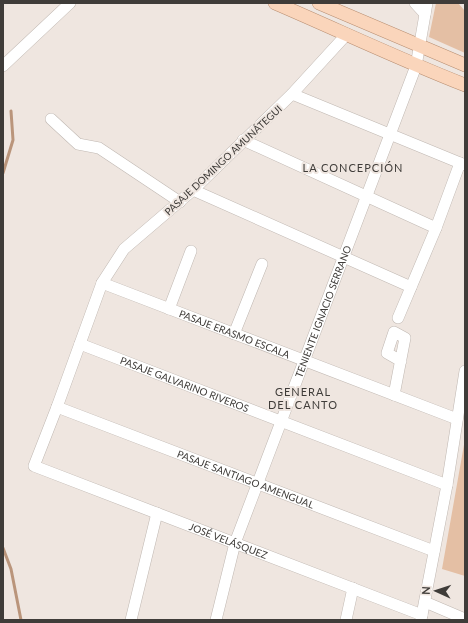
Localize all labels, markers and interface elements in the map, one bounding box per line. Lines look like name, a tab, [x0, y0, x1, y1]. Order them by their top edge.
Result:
street label: PASAJE DOMINGO AMUNÁTEGUI	[162, 102, 284, 218]
district label: LA CONCEPCIÓN	[303, 161, 403, 174]
street label: TENIENTE IGNACIO SERRANO	[292, 244, 353, 379]
street label: PASAJE ERASMO ESCALA	[177, 307, 292, 361]
street label: PASAJE GALVARINO RIVEROS	[119, 354, 251, 414]
district label: GENERAL DEL CANTO	[268, 385, 338, 411]
street label: PASAJE SANTIAGO AMENGUAL	[176, 448, 316, 511]
street label: JOSÉ VELÁSQUEZ	[188, 520, 269, 561]
north arrow	[416, 571, 456, 611]
text: N	[419, 586, 432, 595]

